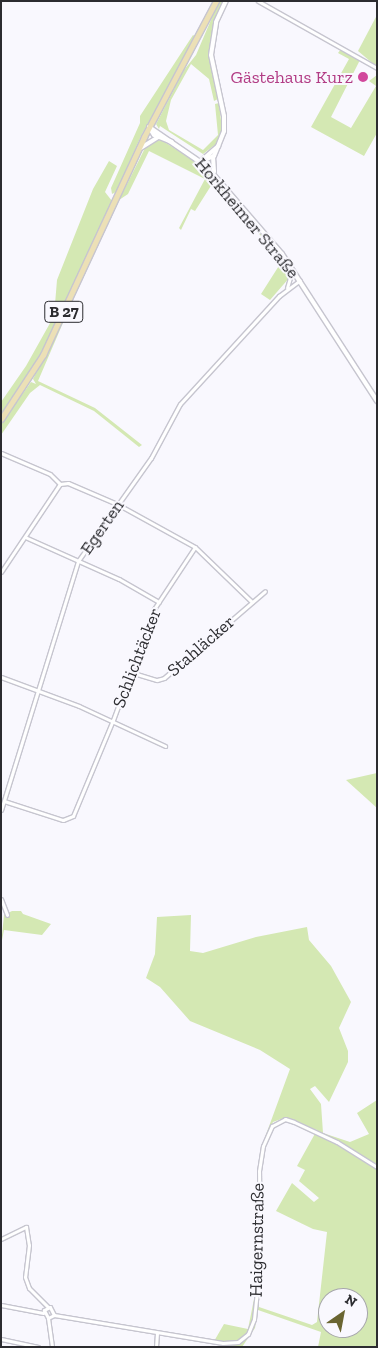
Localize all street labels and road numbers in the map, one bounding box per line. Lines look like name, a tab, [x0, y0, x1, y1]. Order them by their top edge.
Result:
street label: Horkheimer Straße	[190, 153, 304, 283]
road number: B 27	[44, 298, 84, 326]
street label: Egerten	[75, 495, 129, 559]
street label: Schlichtäcker	[108, 605, 166, 711]
street label: Stahläcker	[163, 611, 239, 681]
street label: Haigernstraße	[245, 1183, 269, 1297]

